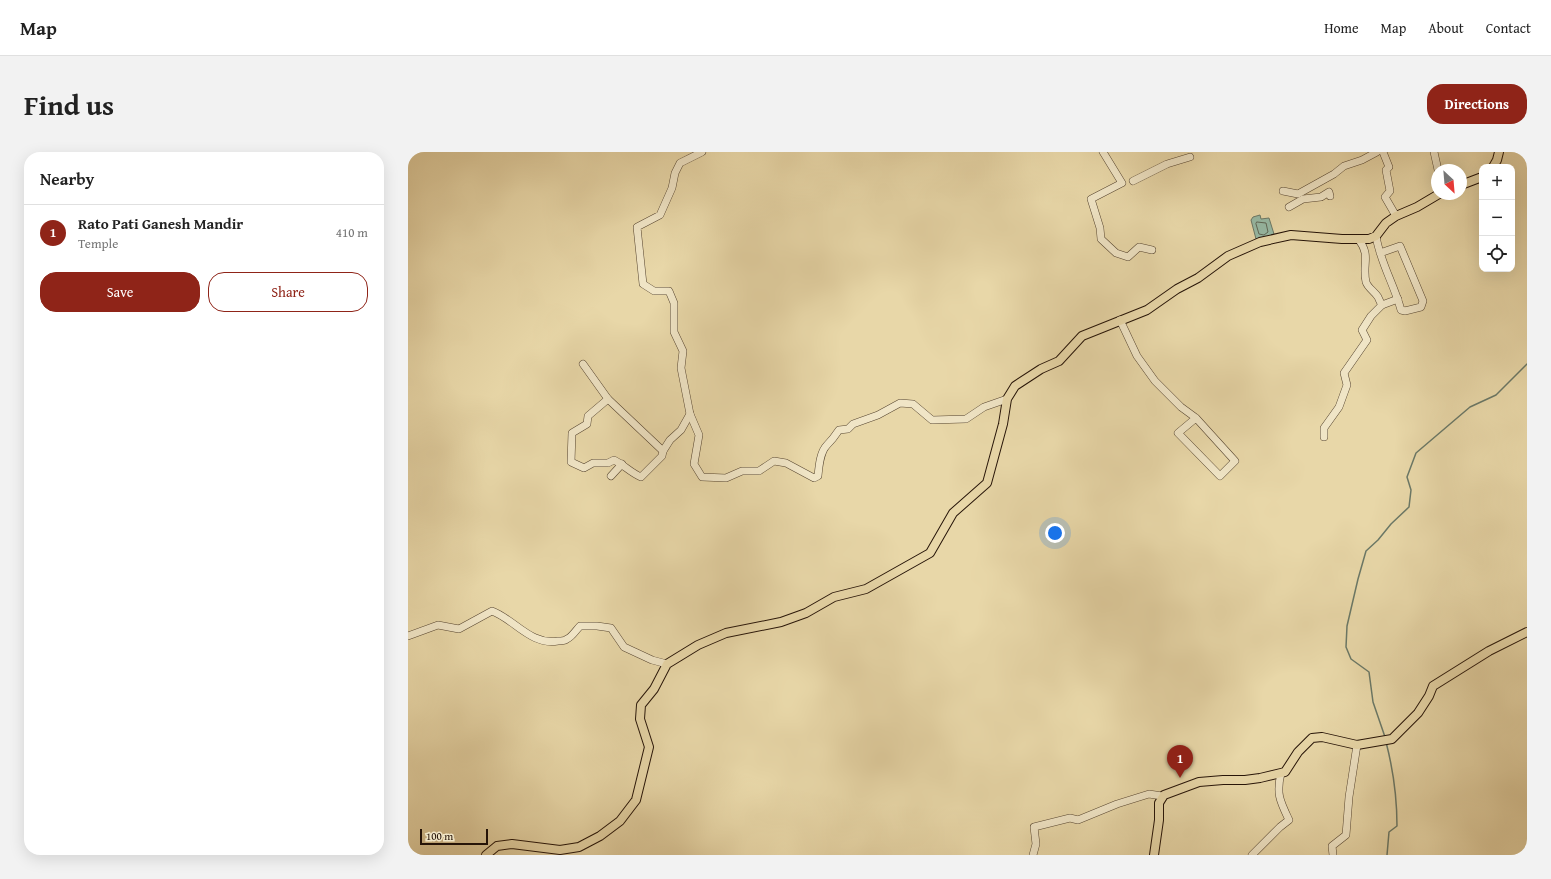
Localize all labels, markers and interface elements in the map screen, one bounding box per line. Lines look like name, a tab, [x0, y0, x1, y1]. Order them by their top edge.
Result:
text: Map	[20, 14, 57, 42]
text: Home	[1324, 18, 1359, 38]
text: Map	[1381, 18, 1406, 38]
text: About	[1428, 18, 1464, 38]
text: Contact	[1486, 18, 1531, 38]
text: Find us	[24, 84, 114, 125]
button: Directions	[1427, 84, 1527, 124]
north arrow	[1431, 164, 1467, 200]
map controls	[1479, 164, 1515, 272]
button: +	[1479, 164, 1515, 200]
text: Nearby	[40, 166, 94, 191]
button: −	[1479, 200, 1515, 236]
text: Rato Pati Ganesh Mandir	[78, 213, 243, 234]
text: 1	[50, 223, 56, 242]
text: 410 m	[336, 223, 368, 242]
text: Temple	[78, 234, 118, 253]
button: locate	[1479, 236, 1515, 272]
button: Save	[40, 272, 200, 312]
button: Share	[208, 272, 368, 312]
your location	[1045, 523, 1065, 543]
pin: 1	[1167, 745, 1193, 778]
scale bar	[420, 827, 488, 846]
text: 100 m	[426, 828, 453, 844]

